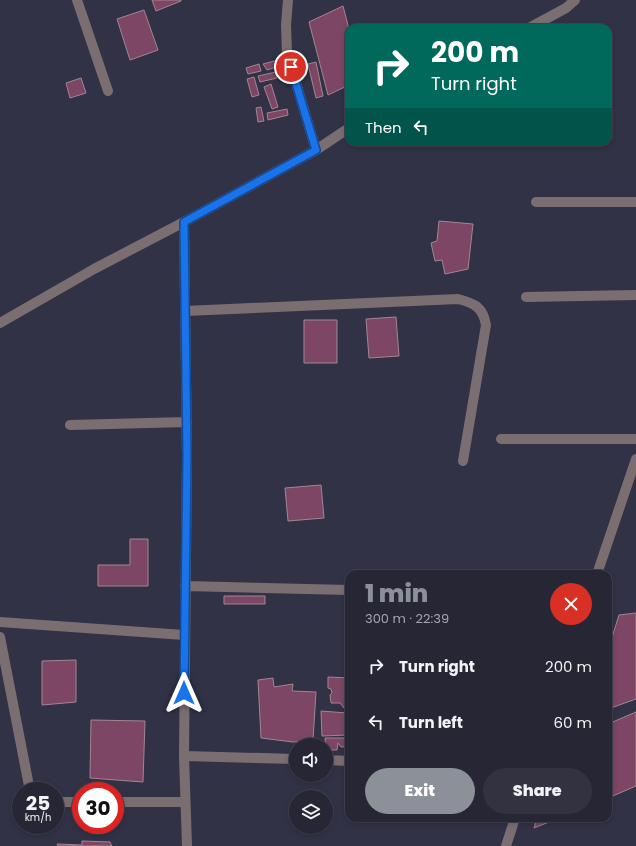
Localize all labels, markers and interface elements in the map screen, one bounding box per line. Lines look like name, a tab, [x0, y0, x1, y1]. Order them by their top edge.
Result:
text: 200 m	[431, 33, 519, 72]
icon: right	[365, 40, 417, 92]
pin	[274, 50, 308, 84]
icon: arrive	[280, 56, 302, 78]
text: Turn right	[431, 71, 517, 96]
icon: left	[410, 116, 432, 138]
text: Then	[365, 117, 402, 138]
text: 1 min	[365, 577, 428, 610]
button: close	[550, 583, 592, 625]
text: 300 m · 22:39	[365, 609, 449, 628]
icon: right	[365, 655, 387, 677]
text: Turn right	[399, 656, 475, 677]
text: 200 m	[545, 656, 592, 677]
position arrow	[163, 672, 205, 714]
icon: left	[365, 711, 387, 733]
text: Turn left	[399, 712, 463, 733]
text: 60 m	[554, 712, 592, 733]
map controls	[289, 738, 333, 834]
button: sound	[289, 738, 333, 782]
button: Exit	[365, 768, 475, 814]
button: Share	[483, 768, 592, 814]
speed limit sign: 30	[72, 782, 124, 834]
text: 25	[26, 789, 50, 817]
button: layers	[289, 790, 333, 834]
text: km/h	[25, 810, 51, 825]

